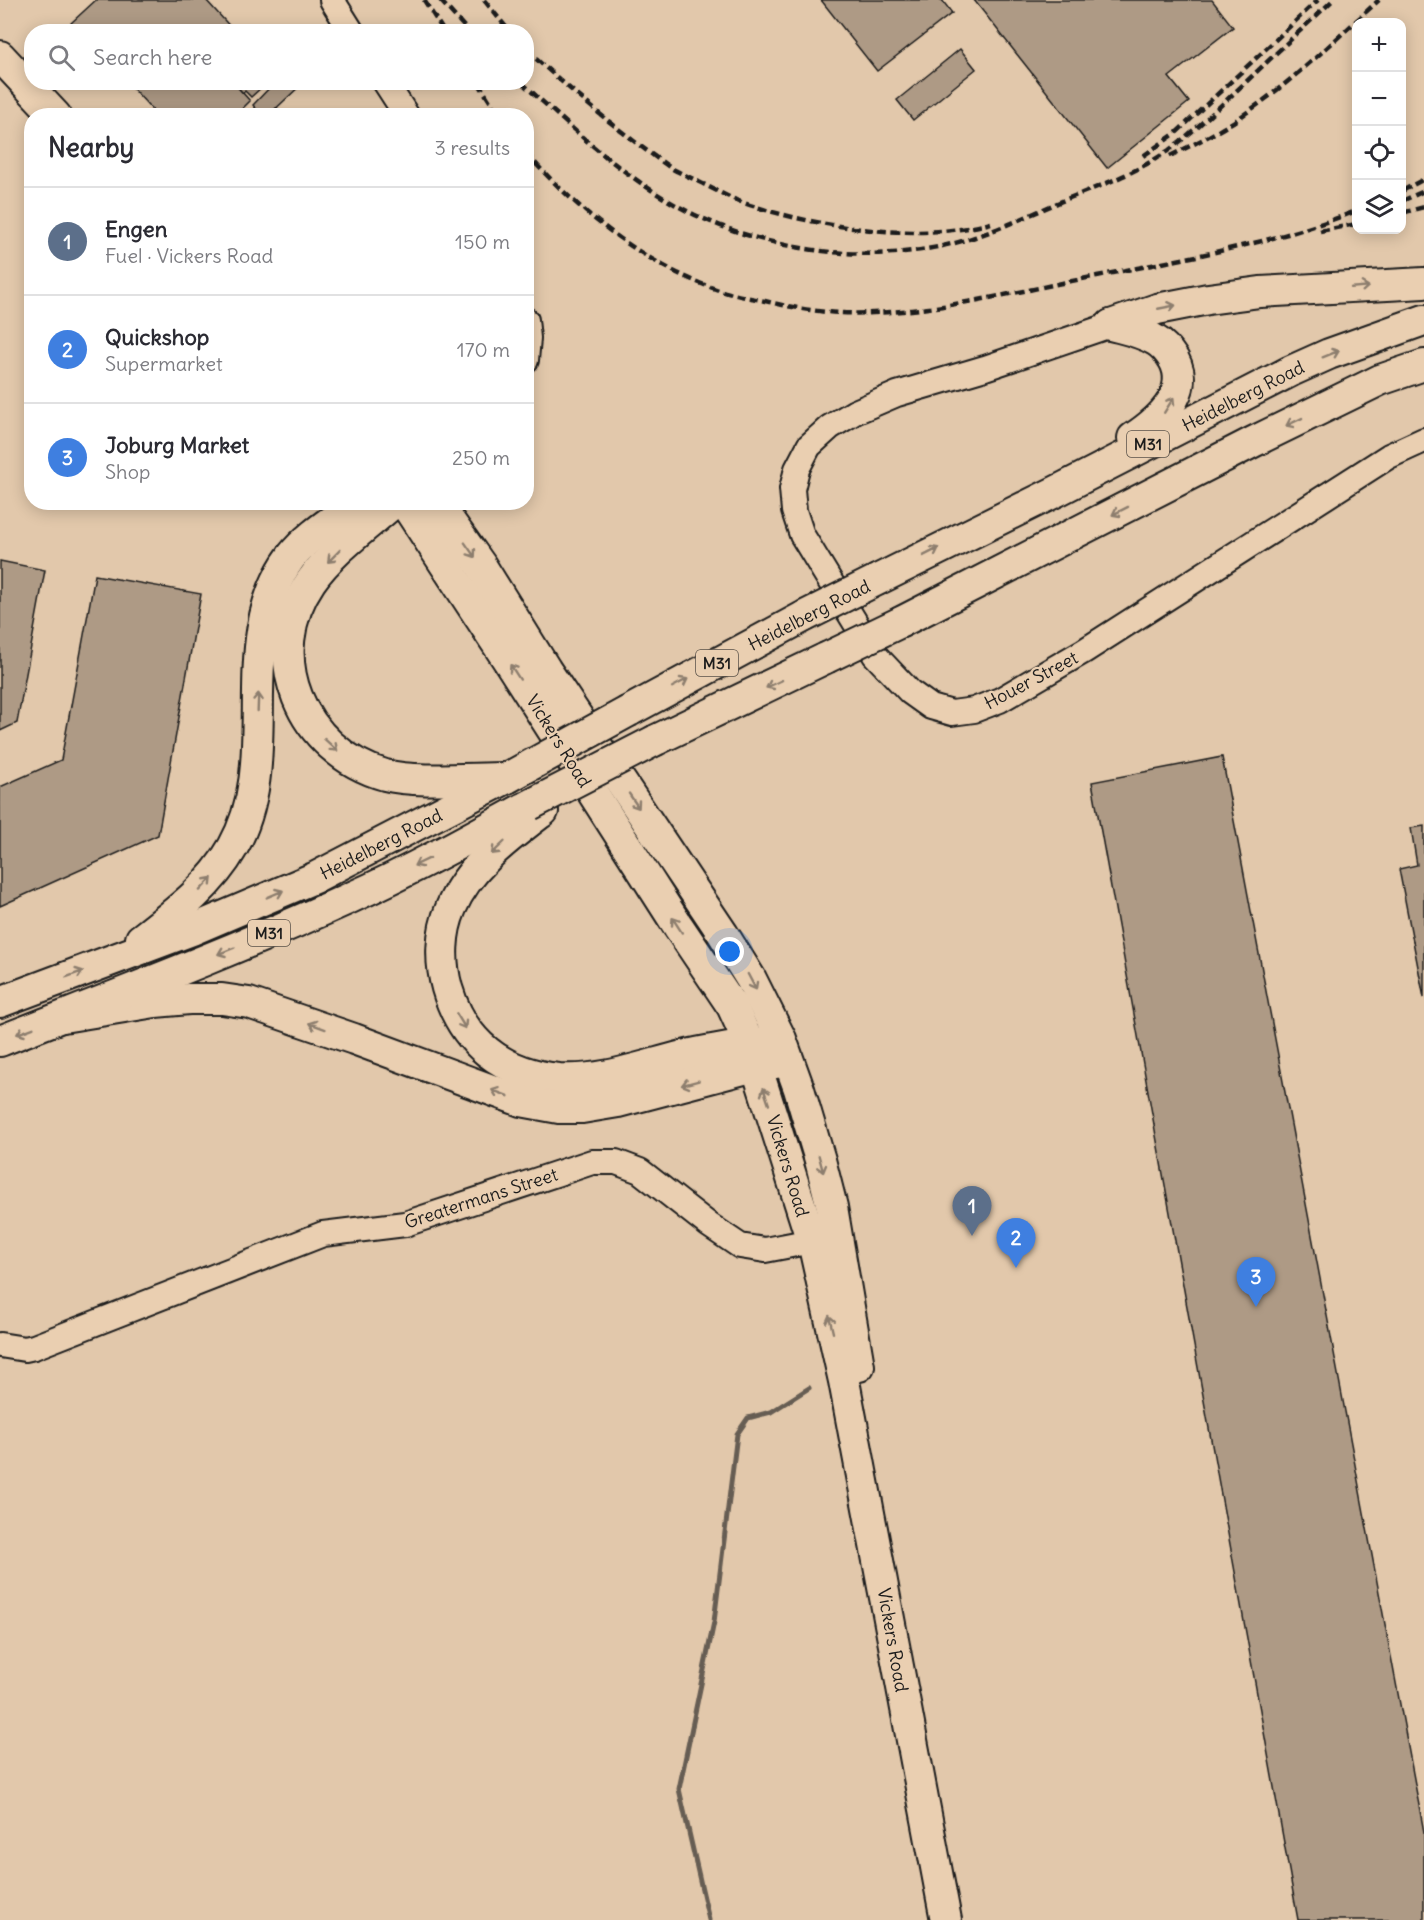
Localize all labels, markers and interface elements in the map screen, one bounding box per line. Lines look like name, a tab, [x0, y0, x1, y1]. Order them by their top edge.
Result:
map controls	[1352, 18, 1406, 234]
button: +	[1352, 18, 1406, 72]
search box	[24, 24, 534, 90]
icon: search	[45, 41, 78, 74]
text: Search here	[93, 43, 212, 71]
button: −	[1352, 72, 1406, 126]
button: locate	[1352, 126, 1406, 180]
text: Nearby	[48, 131, 134, 164]
text: 3 results	[434, 135, 510, 160]
button: layers	[1352, 180, 1406, 234]
text: Engen	[105, 215, 167, 243]
text: 1	[64, 229, 71, 254]
text: 150 m	[455, 229, 510, 254]
text: Fuel · Vickers Road	[105, 243, 273, 268]
one-way arrow	[1350, 281, 1370, 292]
one-way arrow	[1156, 301, 1176, 312]
text: Quickshop	[105, 323, 209, 351]
text: 2	[62, 337, 73, 362]
text: 170 m	[457, 337, 510, 362]
one-way arrow	[1321, 347, 1340, 358]
text: Supermarket	[105, 351, 223, 376]
street label: Heidelberg Road	[1178, 355, 1308, 437]
one-way arrow	[1162, 396, 1175, 413]
one-way arrow	[1285, 417, 1303, 429]
text: Joburg Market	[105, 431, 249, 459]
road number: M31	[1127, 431, 1169, 457]
text: 3	[62, 445, 73, 470]
text: 250 m	[452, 445, 510, 470]
text: Shop	[105, 459, 150, 484]
one-way arrow	[1112, 505, 1129, 517]
one-way arrow	[464, 542, 476, 558]
one-way arrow	[921, 546, 939, 558]
one-way arrow	[327, 548, 342, 563]
street label: Heidelberg Road	[744, 574, 874, 656]
street label: Houer Street	[980, 646, 1082, 714]
road number: M31	[696, 650, 738, 676]
one-way arrow	[509, 664, 521, 681]
one-way arrow	[671, 677, 688, 689]
one-way arrow	[765, 679, 783, 690]
street label: Vickers Road	[521, 690, 597, 792]
one-way arrow	[253, 692, 264, 712]
one-way arrow	[323, 738, 338, 753]
one-way arrow	[628, 793, 640, 809]
street label: Heidelberg Road	[316, 803, 446, 885]
one-way arrow	[491, 840, 506, 854]
one-way arrow	[414, 856, 432, 868]
one-way arrow	[199, 876, 213, 891]
one-way arrow	[265, 888, 284, 899]
one-way arrow	[670, 916, 683, 933]
road number: M31	[248, 920, 290, 946]
your location	[715, 937, 744, 966]
one-way arrow	[217, 946, 235, 957]
one-way arrow	[65, 968, 83, 979]
one-way arrow	[746, 973, 758, 990]
one-way arrow	[455, 1012, 467, 1029]
one-way arrow	[308, 1019, 327, 1030]
one-way arrow	[16, 1026, 35, 1037]
one-way arrow	[681, 1078, 700, 1090]
one-way arrow	[491, 1087, 510, 1098]
one-way arrow	[760, 1087, 771, 1106]
street label: Vickers Road	[762, 1112, 814, 1220]
one-way arrow	[816, 1154, 827, 1173]
street label: Greatermans Street	[402, 1162, 560, 1234]
pin: 1	[952, 1186, 992, 1236]
pin: 2	[996, 1218, 1036, 1268]
pin: 3	[1236, 1258, 1276, 1307]
one-way arrow	[825, 1315, 836, 1334]
street label: Vickers Road	[873, 1586, 914, 1694]

